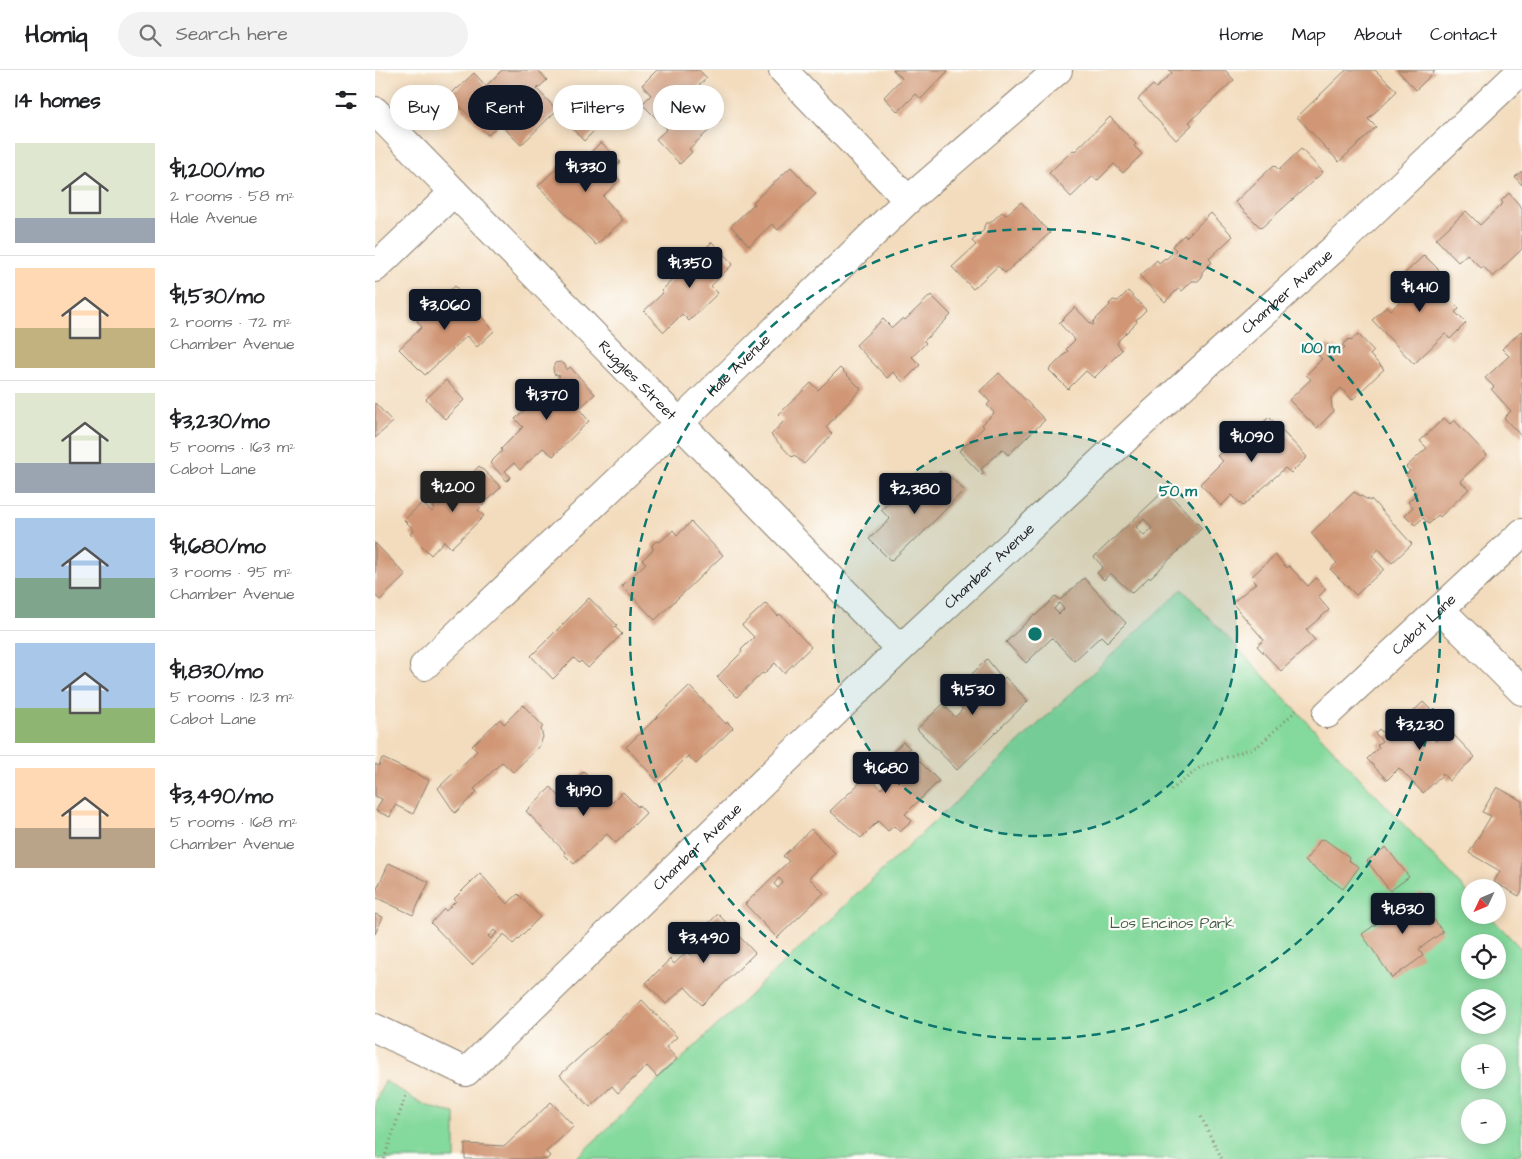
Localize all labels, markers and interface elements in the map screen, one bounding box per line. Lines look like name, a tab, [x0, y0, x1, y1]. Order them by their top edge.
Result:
search box	[118, 12, 468, 57]
text: Homiq	[25, 18, 88, 52]
icon: search	[136, 21, 164, 49]
text: Search here	[176, 21, 288, 48]
text: Home	[1219, 22, 1264, 47]
text: Map	[1292, 22, 1326, 47]
text: About	[1354, 22, 1402, 47]
text: Contact	[1430, 22, 1497, 47]
chip: Buy	[390, 85, 458, 130]
chip: Rent	[468, 85, 543, 130]
chip: Filters	[553, 85, 643, 130]
chip: New	[653, 85, 724, 130]
text: 14 homes	[15, 86, 101, 115]
icon: filters	[332, 86, 360, 114]
pin: $1,330	[545, 150, 627, 193]
text: $1,200/mo	[170, 156, 264, 185]
text: $1,330	[566, 156, 606, 178]
icon: home	[55, 163, 115, 223]
text: 2 rooms · 58 m²	[170, 185, 295, 207]
text: Hale Avenue	[170, 207, 257, 229]
street label: Chamber Avenue	[1237, 245, 1338, 339]
pin: $1,350	[649, 246, 731, 289]
text: $1,350	[668, 252, 712, 274]
pin: $1,410	[1379, 270, 1461, 313]
text: $1,410	[1402, 276, 1438, 298]
text: $1,530/mo	[170, 282, 265, 311]
icon: home	[55, 288, 115, 348]
pin: $3,060	[404, 288, 486, 331]
text: $3,060	[420, 294, 470, 316]
text: 2 rooms · 72 m²	[170, 311, 292, 333]
street label: Hale Avenue	[702, 329, 775, 402]
text: Chamber Avenue	[170, 333, 295, 355]
street label: Ruggles Street	[593, 336, 681, 425]
text: 100 m	[1302, 338, 1341, 359]
pin: $1,370	[506, 378, 588, 421]
text: $1,370	[526, 384, 568, 406]
text: $3,230/mo	[170, 407, 270, 436]
icon: home	[55, 413, 115, 473]
pin: $1,090	[1211, 420, 1293, 463]
text: $1,090	[1230, 426, 1274, 448]
text: 5 rooms · 163 m²	[170, 436, 295, 458]
text: Cabot Lane	[170, 458, 256, 480]
pin: $1,200	[412, 470, 494, 513]
pin: $2,380	[874, 472, 956, 515]
text: $1,200	[431, 476, 475, 498]
text: $2,380	[890, 478, 940, 500]
text: 50 m	[1159, 481, 1197, 502]
street label: Chamber Avenue	[940, 519, 1039, 614]
text: $1,680/mo	[170, 532, 266, 561]
icon: home	[55, 538, 115, 598]
text: 3 rooms · 95 m²	[170, 561, 292, 583]
text: Chamber Avenue	[170, 583, 295, 605]
street label: Cabot Lane	[1387, 589, 1461, 660]
centre of rings	[1026, 625, 1044, 643]
text: $1,830/mo	[170, 657, 263, 686]
icon: home	[55, 663, 115, 723]
pin: $1,530	[932, 674, 1014, 716]
text: $1,530	[951, 679, 995, 701]
text: 5 rooms · 123 m²	[170, 686, 294, 708]
text: Cabot Lane	[170, 708, 256, 730]
pin: $3,230	[1379, 708, 1461, 751]
text: $3,230	[1396, 714, 1444, 736]
pin: $1,680	[845, 752, 927, 794]
text: $1,680	[864, 757, 908, 779]
pin: $1,190	[543, 774, 625, 817]
text: $1,190	[566, 780, 602, 802]
text: $3,490/mo	[170, 782, 273, 811]
icon: home	[55, 788, 115, 848]
street label: Chamber Avenue	[648, 799, 747, 895]
text: 5 rooms · 168 m²	[170, 811, 297, 833]
text: Chamber Avenue	[170, 833, 295, 855]
north arrow	[1461, 879, 1506, 924]
map controls	[1461, 879, 1506, 1144]
pin: $1,830	[1362, 892, 1444, 935]
text: $1,830	[1382, 898, 1424, 920]
park label: Los Encinos Park	[1110, 913, 1234, 934]
pin: $3,490	[663, 922, 745, 964]
text: $3,490	[679, 927, 729, 949]
button: locate	[1461, 934, 1506, 979]
button: layers	[1461, 989, 1506, 1034]
button: +	[1461, 1044, 1506, 1089]
button: −	[1461, 1099, 1506, 1144]

